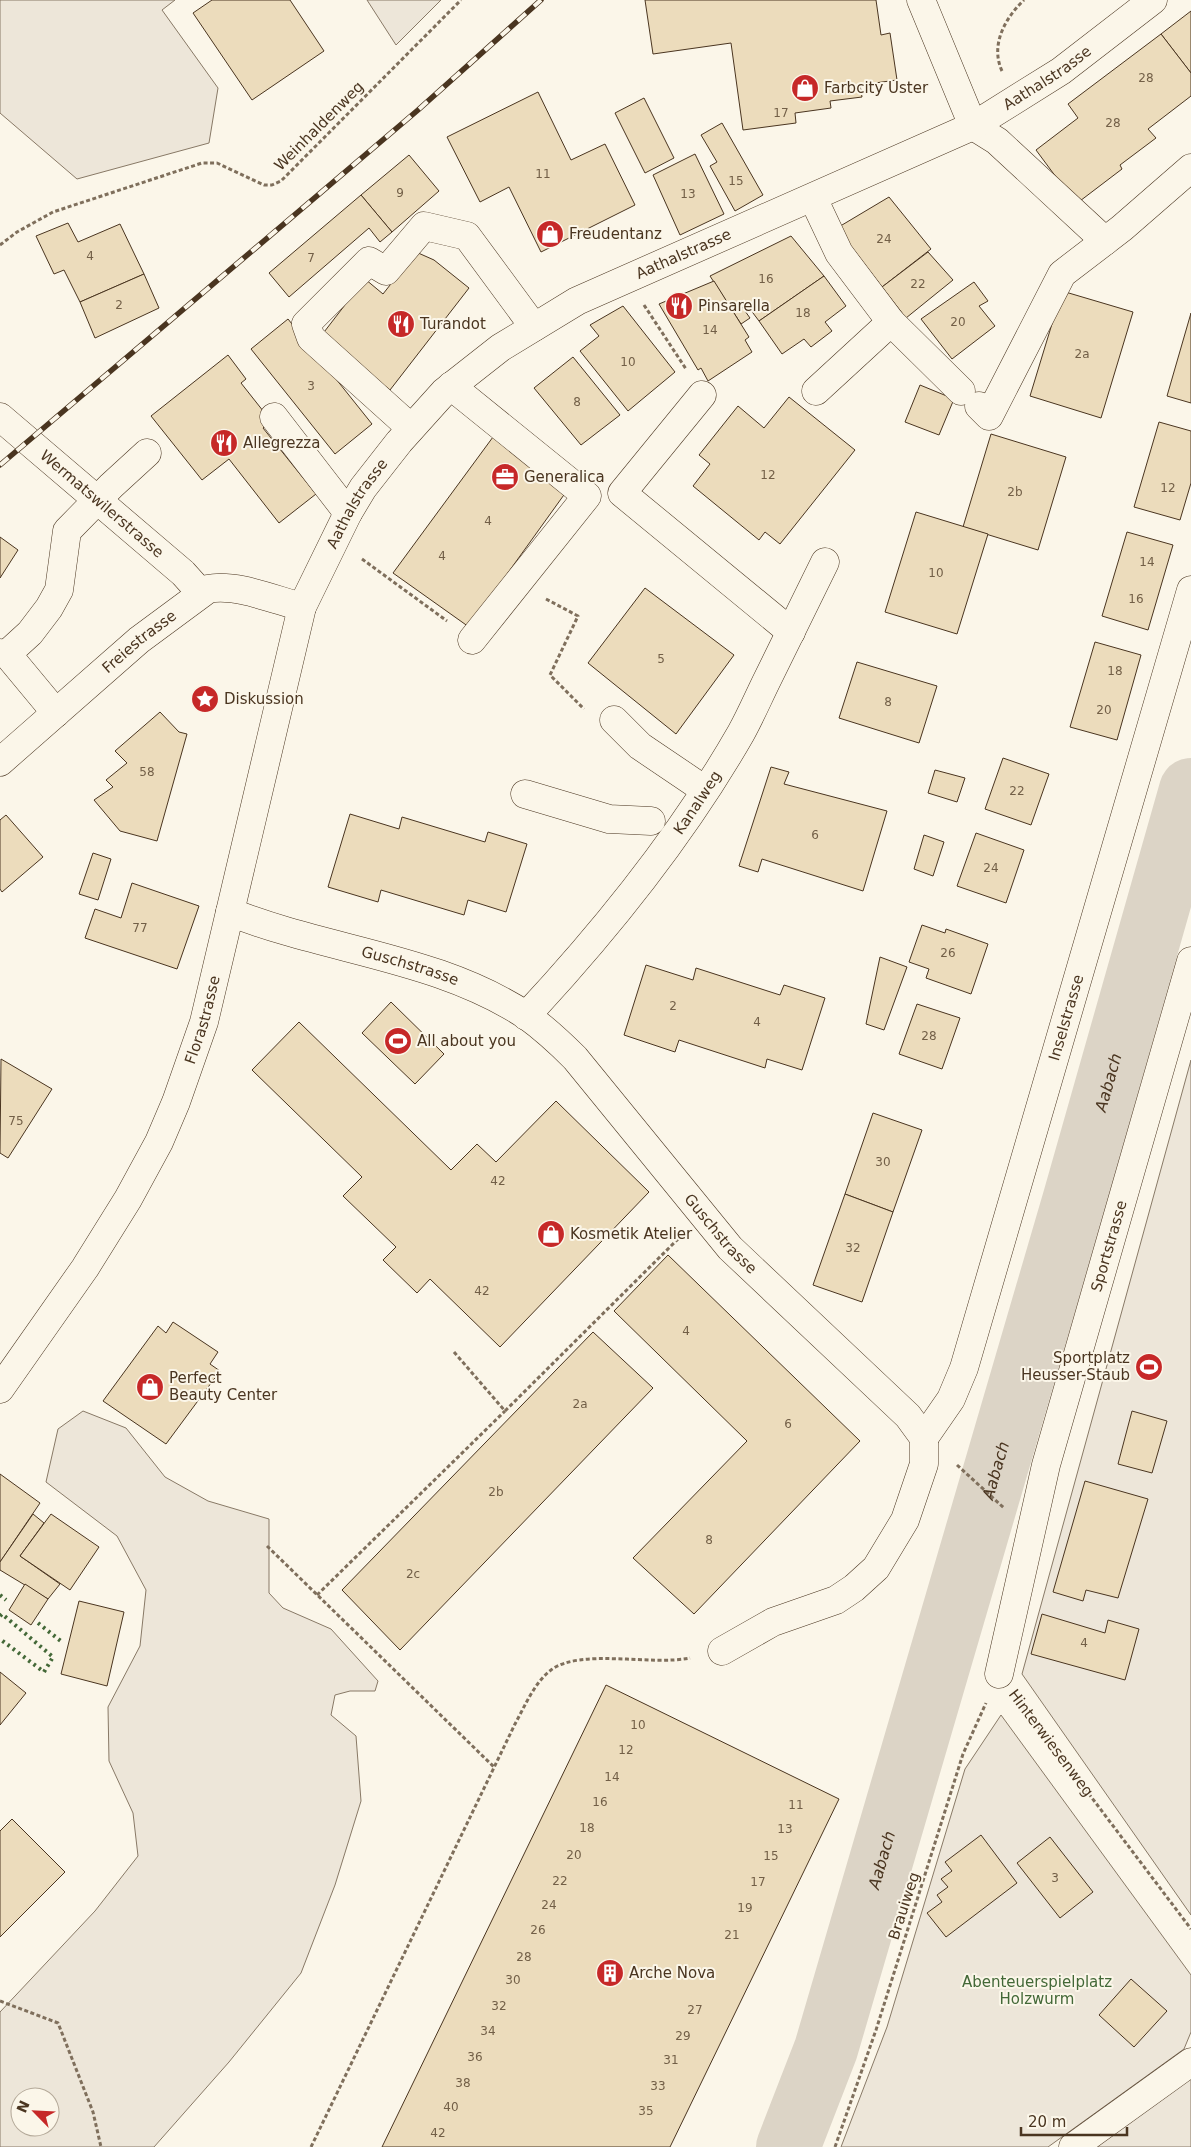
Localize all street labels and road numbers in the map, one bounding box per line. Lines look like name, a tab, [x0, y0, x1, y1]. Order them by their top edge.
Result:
street label: Aathalstrasse	[1000, 42, 1095, 114]
street label: Weinhaldenweg	[271, 78, 367, 174]
street label: Aathalstrasse	[633, 225, 734, 283]
street label: Wermatswilerstrasse	[37, 446, 167, 562]
street label: Aathalstrasse	[323, 455, 391, 552]
street label: Freiestrasse	[99, 607, 180, 677]
street label: Kanalweg	[670, 767, 725, 838]
street label: Guschstrasse	[360, 943, 461, 989]
street label: Inselstrasse	[1045, 972, 1087, 1063]
street label: Florastrasse	[181, 974, 224, 1066]
street label: Guschstrasse	[680, 1190, 760, 1277]
street label: Sportstrasse	[1087, 1198, 1131, 1294]
street label: Hinterwiesenweg	[1005, 1686, 1097, 1800]
street label: Brauiweg	[885, 1870, 923, 1942]

